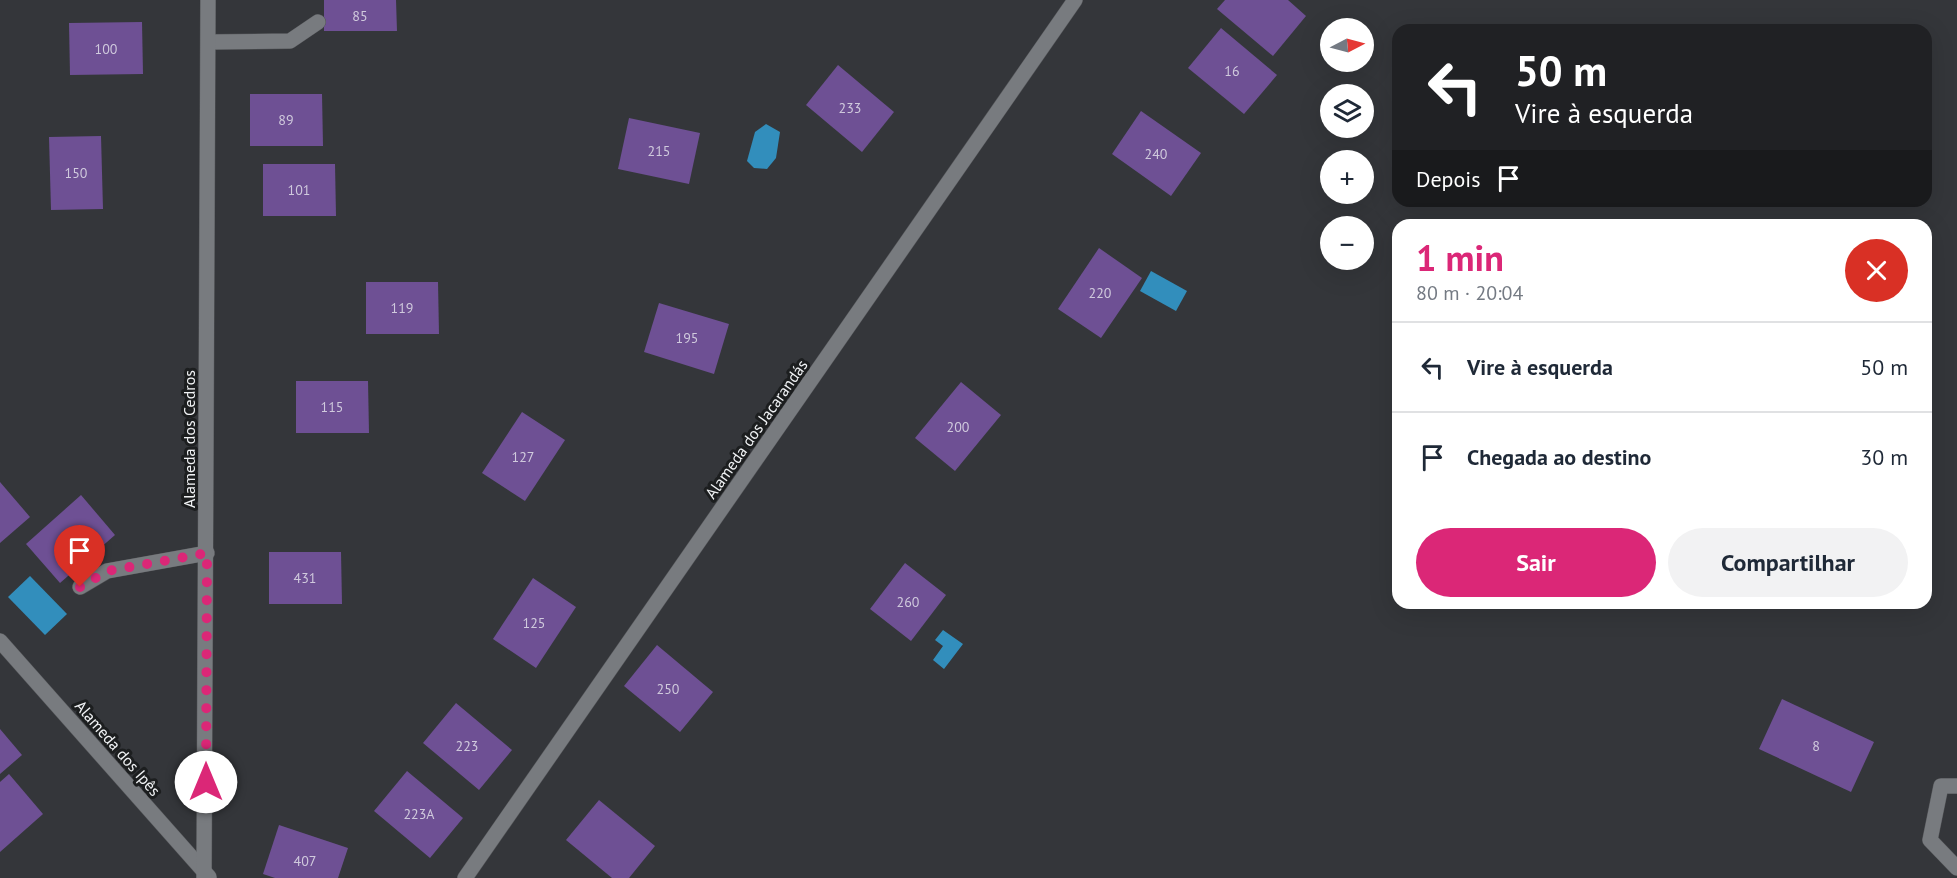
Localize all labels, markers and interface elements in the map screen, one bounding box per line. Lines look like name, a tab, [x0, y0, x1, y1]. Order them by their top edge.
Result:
house number: 85	[352, 7, 368, 25]
north arrow	[1320, 18, 1374, 72]
map controls	[1320, 18, 1374, 270]
house number: 100	[95, 40, 118, 58]
text: 50 m	[1515, 43, 1607, 98]
icon: left	[1416, 48, 1494, 126]
house number: 16	[1224, 62, 1240, 80]
button: layers	[1320, 84, 1374, 138]
text: Vire à esquerda	[1515, 96, 1693, 130]
house number: 233	[839, 99, 861, 117]
house number: 89	[278, 111, 294, 129]
house number: 215	[648, 142, 670, 160]
house number: 240	[1145, 145, 1168, 163]
button: +	[1320, 150, 1374, 204]
icon: arrive	[1492, 162, 1525, 195]
house number: 150	[65, 164, 88, 182]
text: Depois	[1416, 165, 1480, 193]
house number: 101	[288, 181, 310, 199]
button: −	[1320, 216, 1374, 270]
text: 1 min	[1416, 234, 1504, 281]
button: close	[1845, 239, 1908, 302]
text: 80 m · 20:04	[1416, 280, 1523, 306]
house number: 220	[1089, 284, 1112, 302]
house number: 119	[391, 299, 413, 317]
house number: 195	[676, 329, 698, 347]
icon: left	[1416, 351, 1449, 384]
text: Vire à esquerda	[1467, 353, 1613, 381]
text: 50 m	[1860, 353, 1908, 381]
street label: Alameda dos Jacarandás	[700, 355, 812, 502]
street label: Alameda dos Cedros	[179, 370, 199, 508]
house number: 115	[321, 398, 343, 416]
house number: 200	[947, 418, 970, 436]
icon: arrive	[1416, 441, 1449, 474]
text: Chegada ao destino	[1467, 443, 1651, 471]
text: 30 m	[1860, 443, 1908, 471]
house number: 127	[512, 448, 534, 466]
pin	[54, 525, 105, 587]
button: Sair	[1416, 528, 1656, 597]
button: Compartilhar	[1668, 528, 1908, 597]
icon: arrive	[63, 534, 96, 567]
house number: 431	[294, 569, 316, 587]
house number: 260	[897, 593, 920, 611]
house number: 125	[523, 614, 545, 632]
house number: 250	[657, 680, 680, 698]
street label: Alameda dos Ipês	[71, 696, 165, 800]
house number: 223	[456, 737, 478, 755]
house number: 8	[1812, 737, 1820, 755]
position arrow	[174, 750, 238, 814]
house number: 223A	[403, 805, 435, 823]
house number: 407	[294, 852, 316, 870]

